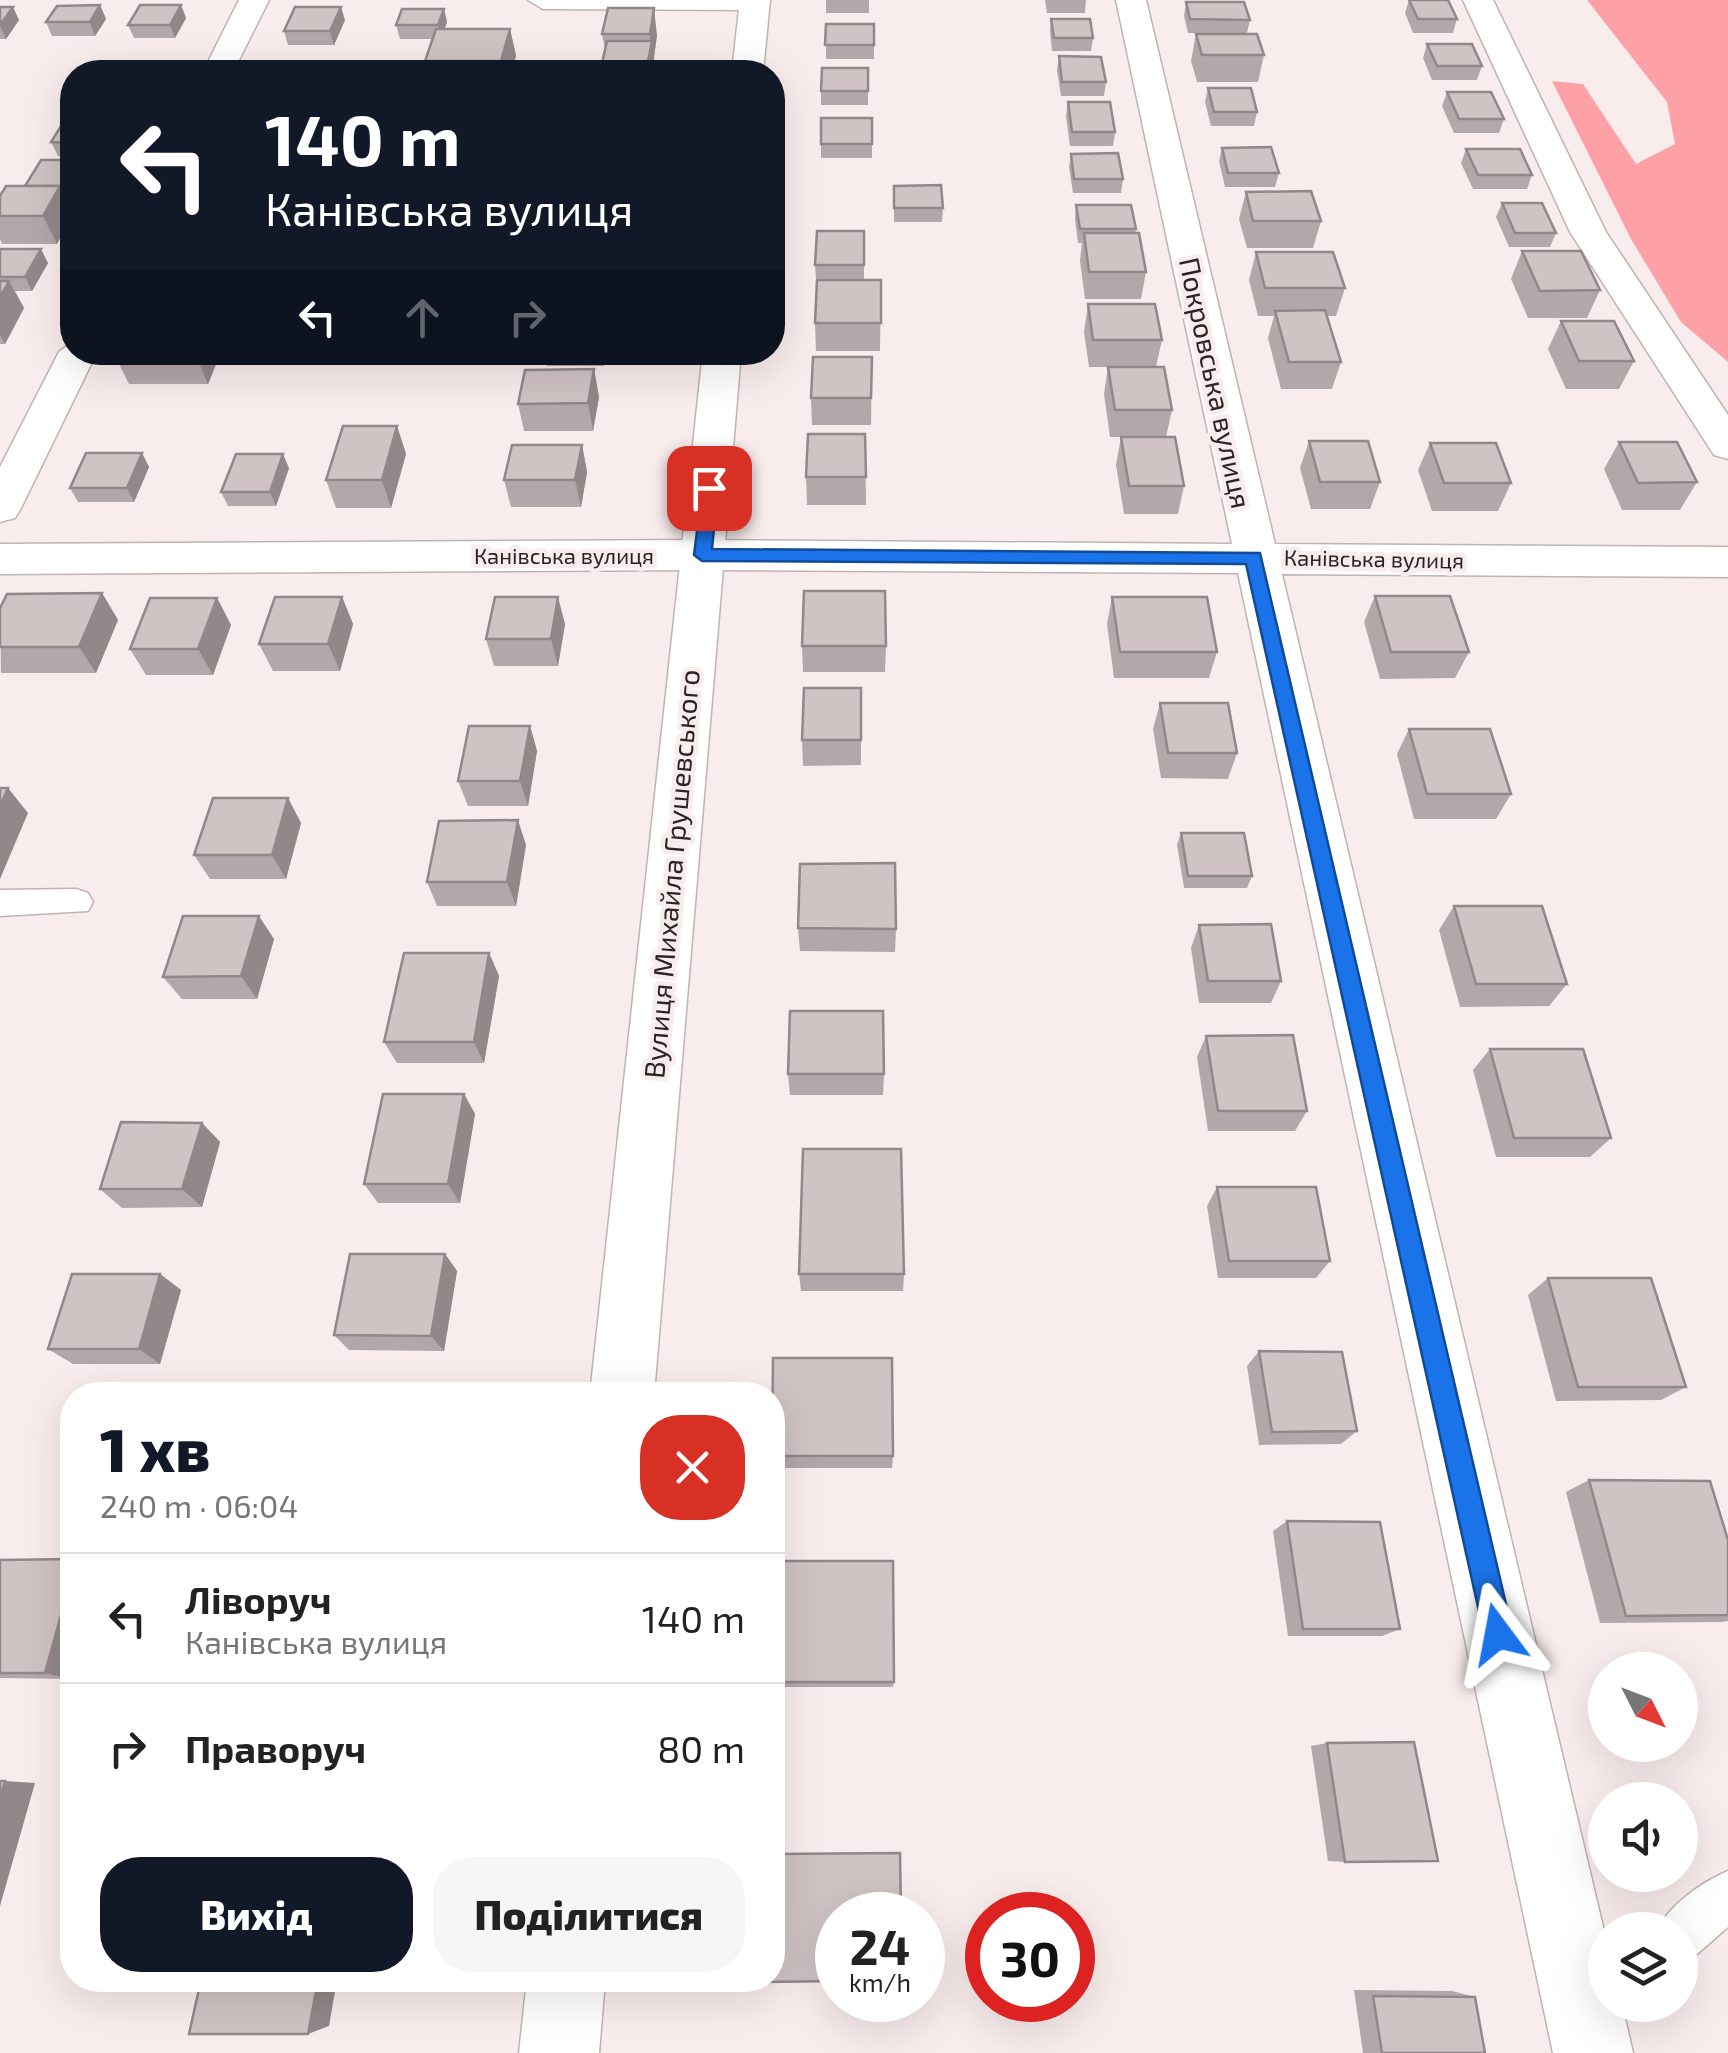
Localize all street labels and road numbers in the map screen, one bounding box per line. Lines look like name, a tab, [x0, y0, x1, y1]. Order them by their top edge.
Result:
street label: Покровська вулиця	[1173, 254, 1259, 511]
street label: Канівська вулиця	[474, 542, 654, 569]
street label: Канівська вулиця	[1284, 543, 1464, 574]
street label: Вулиця Михайла Грушевського	[636, 668, 706, 1080]

